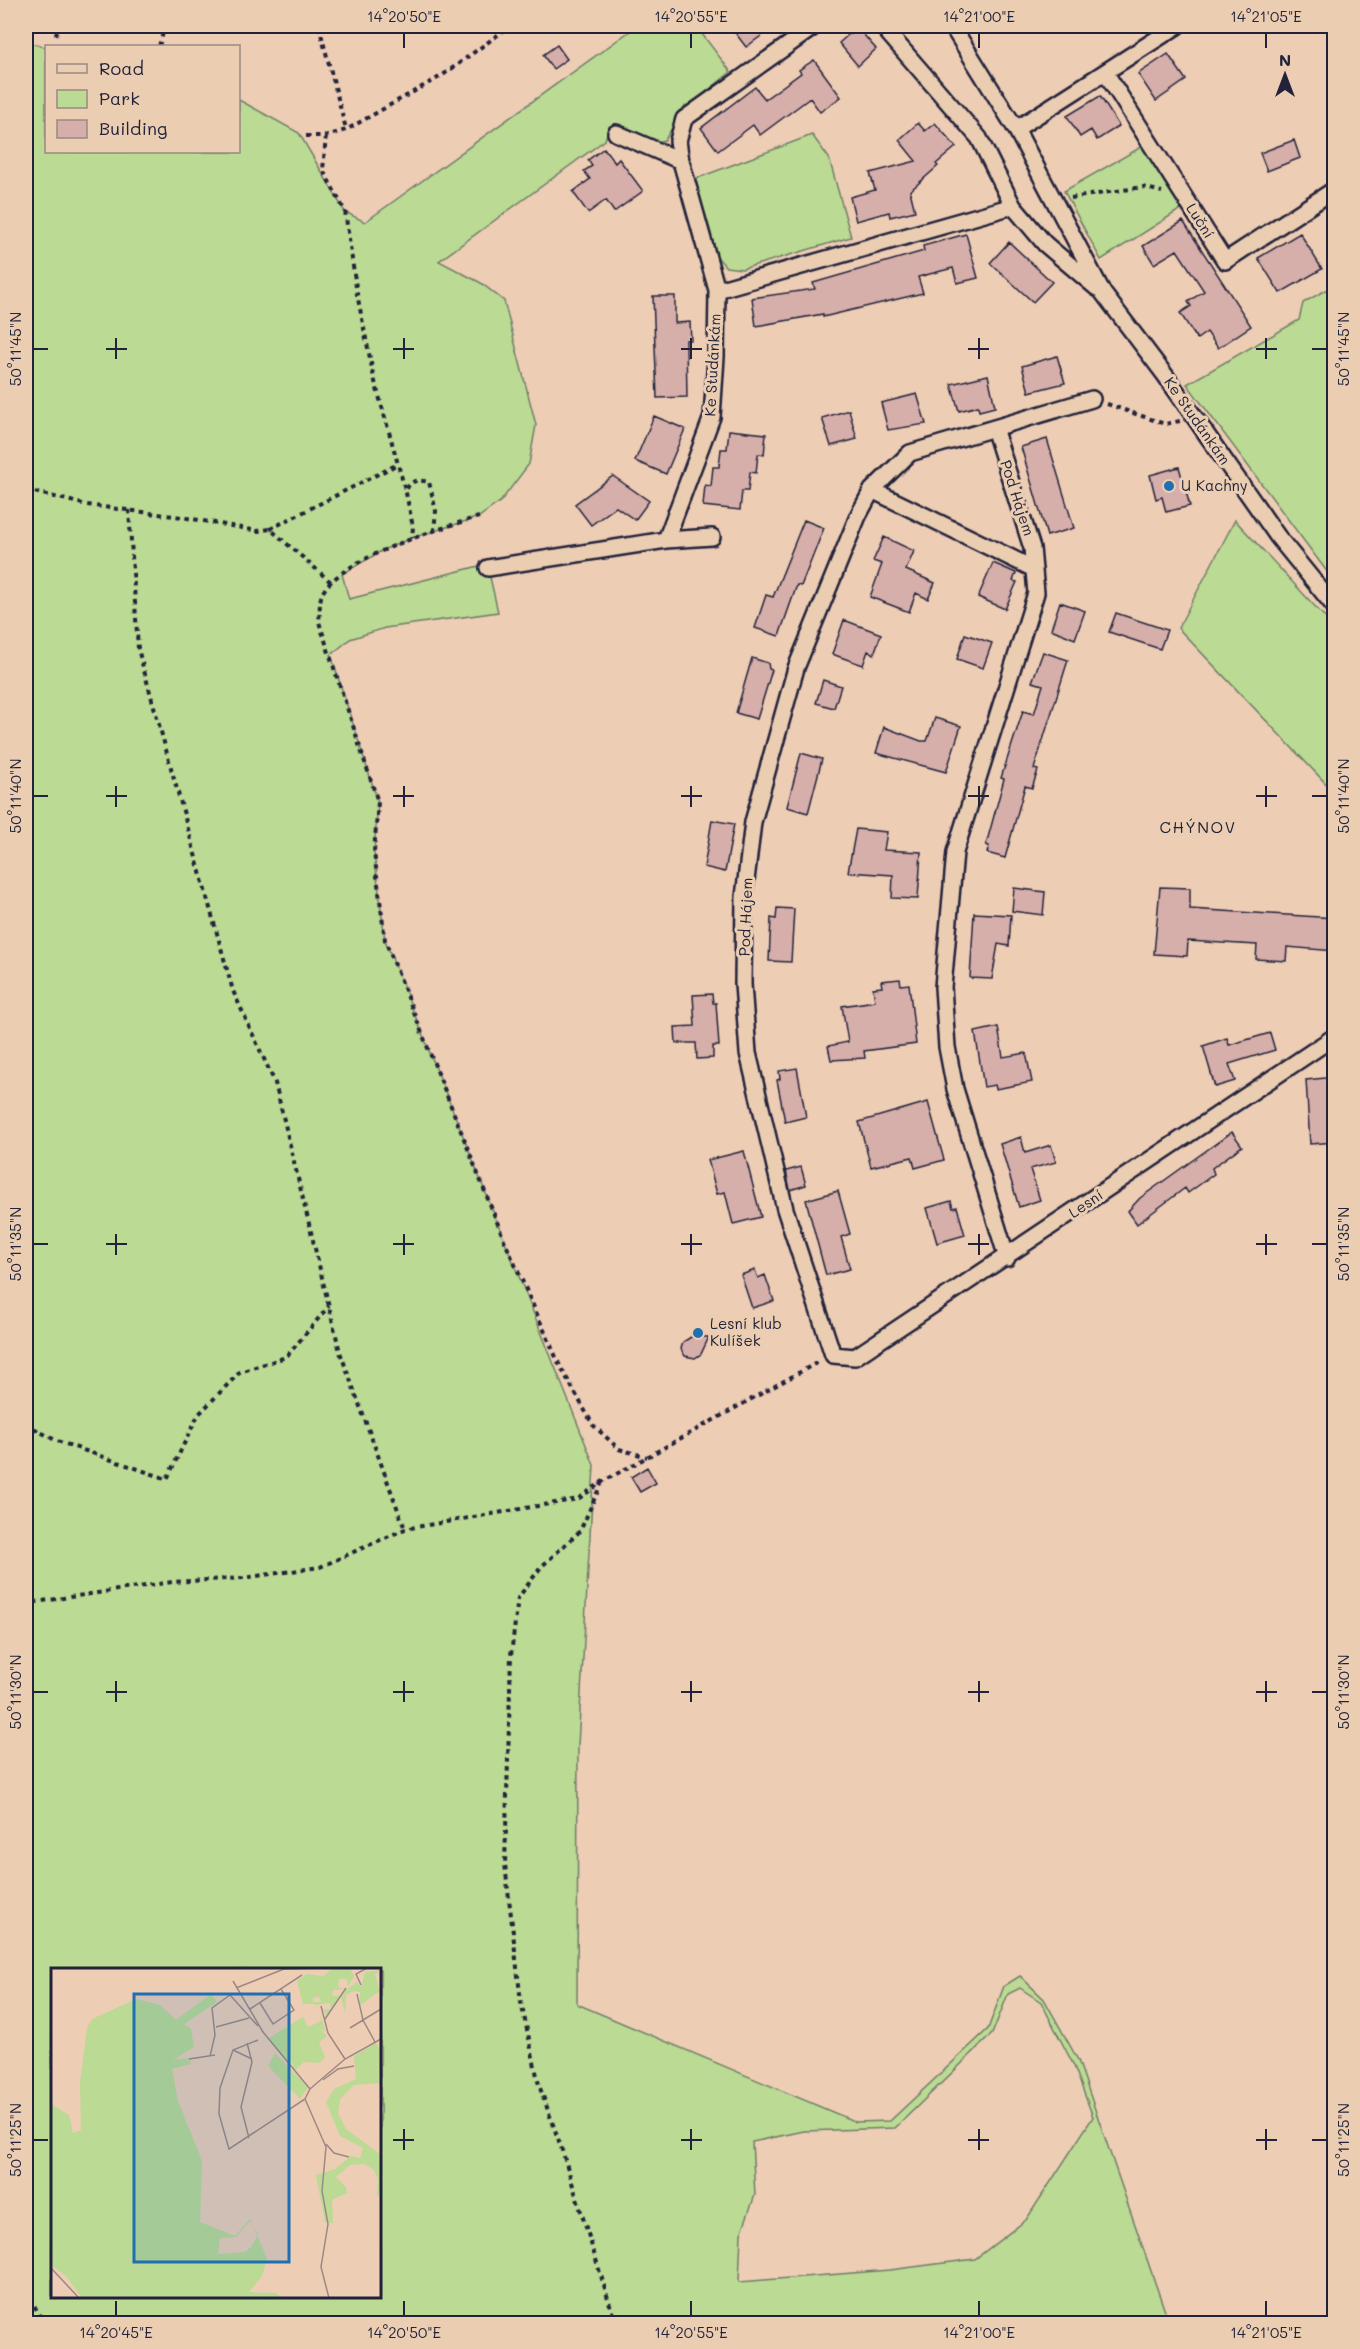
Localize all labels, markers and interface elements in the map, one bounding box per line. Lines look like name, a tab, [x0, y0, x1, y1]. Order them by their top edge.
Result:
text: 14°20'50"E	[367, 6, 441, 26]
text: 14°20'55"E	[654, 6, 728, 26]
text: 14°21'00"E	[943, 6, 1015, 26]
text: 14°21'05"E	[1230, 6, 1302, 26]
legend	[45, 45, 240, 153]
north arrow	[1255, 45, 1315, 105]
text: N	[1279, 49, 1291, 70]
text: Road	[99, 56, 144, 80]
text: Park	[99, 86, 140, 110]
text: Building	[99, 116, 167, 140]
street label: Luční	[1182, 199, 1220, 242]
text: 50°11'45"N	[5, 312, 25, 386]
text: 50°11'45"N	[1333, 312, 1353, 386]
street label: Ke Studánkám	[699, 313, 725, 417]
street label: Ke Studánkám	[1160, 373, 1236, 468]
street label: Pod Hájem	[996, 457, 1040, 538]
place label: U Kachny	[1181, 475, 1248, 495]
marker: U Kachny	[1162, 479, 1176, 493]
text: 50°11'40"N	[5, 759, 25, 833]
text: 50°11'40"N	[1333, 759, 1353, 833]
district label: CHÝNOV	[1159, 816, 1237, 837]
street label: Pod Hájem	[734, 877, 756, 957]
street label: Lesní	[1064, 1184, 1107, 1222]
text: 50°11'35"N	[5, 1207, 25, 1281]
text: 50°11'35"N	[1333, 1207, 1353, 1281]
place label: Lesní klub Kulíšek	[710, 1313, 782, 1350]
marker: Lesní klub Kulíšek	[691, 1326, 705, 1340]
text: 50°11'30"N	[5, 1655, 25, 1729]
text: 50°11'30"N	[1333, 1655, 1353, 1729]
inset map	[51, 1968, 381, 2298]
text: 50°11'25"N	[5, 2103, 25, 2177]
text: 50°11'25"N	[1333, 2103, 1353, 2177]
text: 14°20'45"E	[79, 2322, 153, 2342]
text: 14°20'50"E	[367, 2322, 441, 2342]
text: 14°20'55"E	[654, 2322, 728, 2342]
text: 14°21'00"E	[943, 2322, 1015, 2342]
text: 14°21'05"E	[1230, 2322, 1302, 2342]

